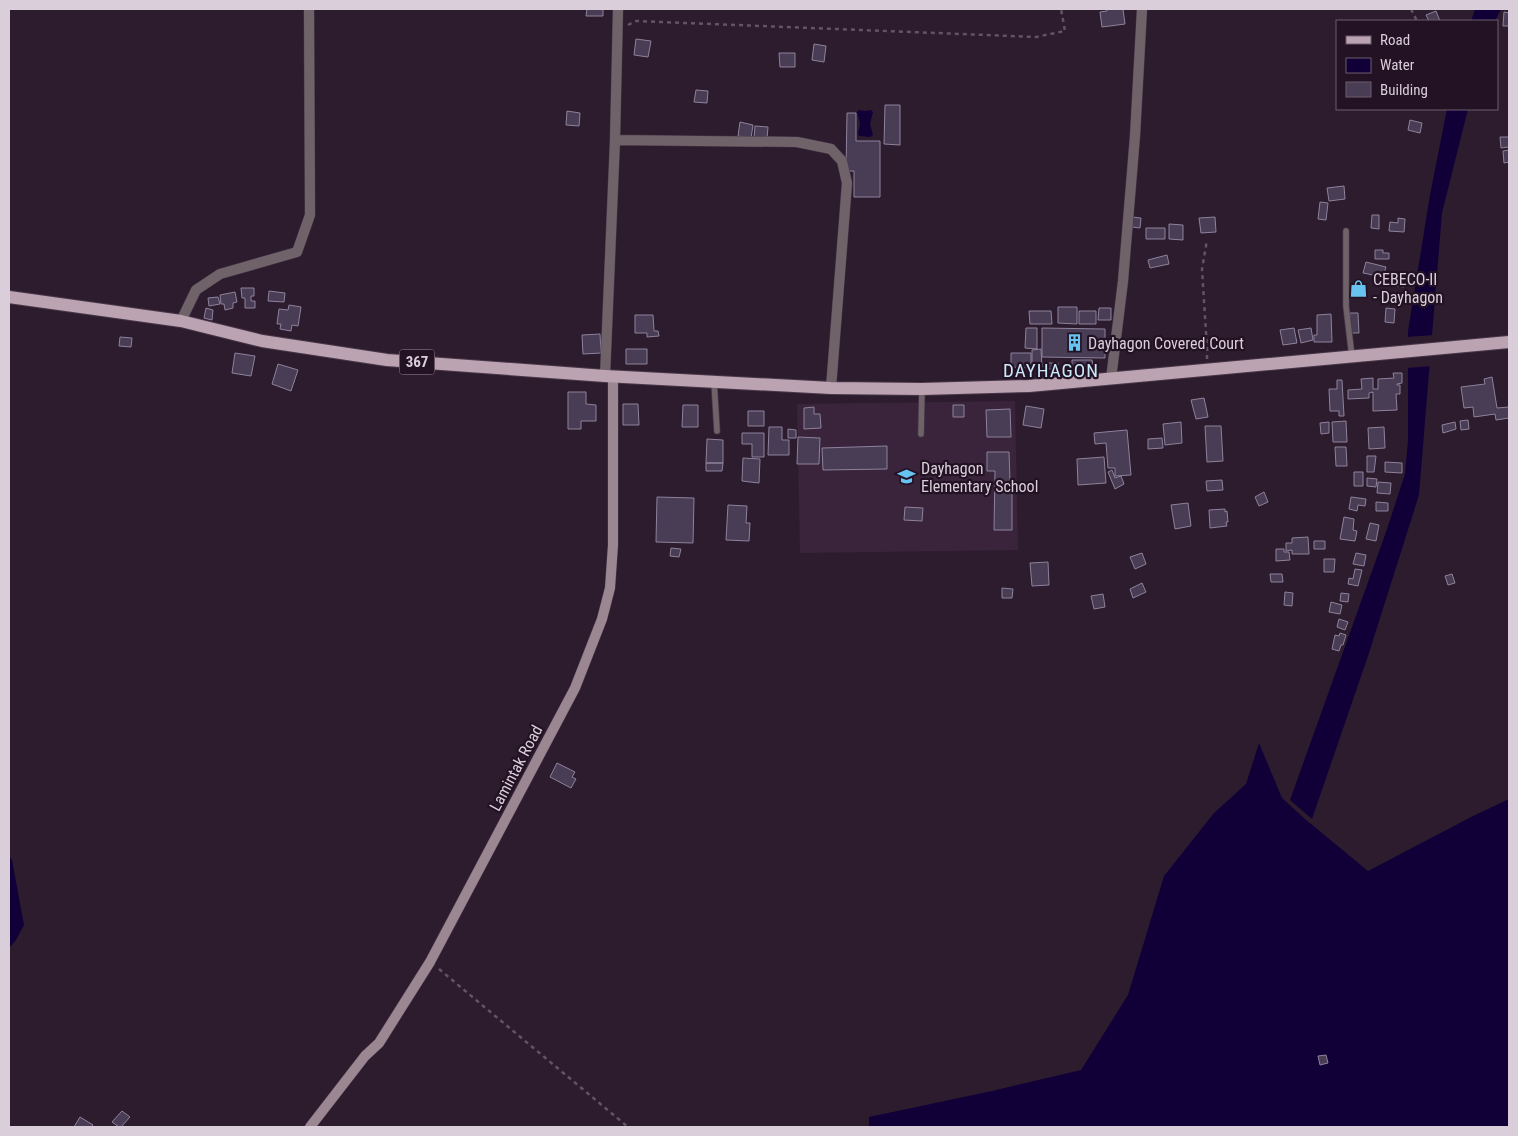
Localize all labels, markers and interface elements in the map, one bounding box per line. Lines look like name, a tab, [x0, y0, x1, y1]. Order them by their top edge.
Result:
legend	[1336, 20, 1498, 110]
text: Road	[1380, 31, 1410, 49]
text: Water	[1380, 56, 1415, 74]
text: Building	[1380, 81, 1428, 99]
place label: CEBECO-II - Dayhagon	[1373, 270, 1443, 307]
shop icon: CEBECO-II - Dayhagon	[1349, 278, 1369, 298]
building icon: Dayhagon Covered Court	[1064, 333, 1084, 353]
place label: Dayhagon Covered Court	[1088, 334, 1244, 353]
road number: 367	[400, 350, 434, 374]
district label: DAYHAGON	[1003, 359, 1099, 382]
place label: Dayhagon Elementary School	[921, 459, 1038, 496]
school or university icon: Dayhagon Elementary School	[897, 467, 917, 487]
street label: Lamintak Road	[486, 722, 546, 814]

